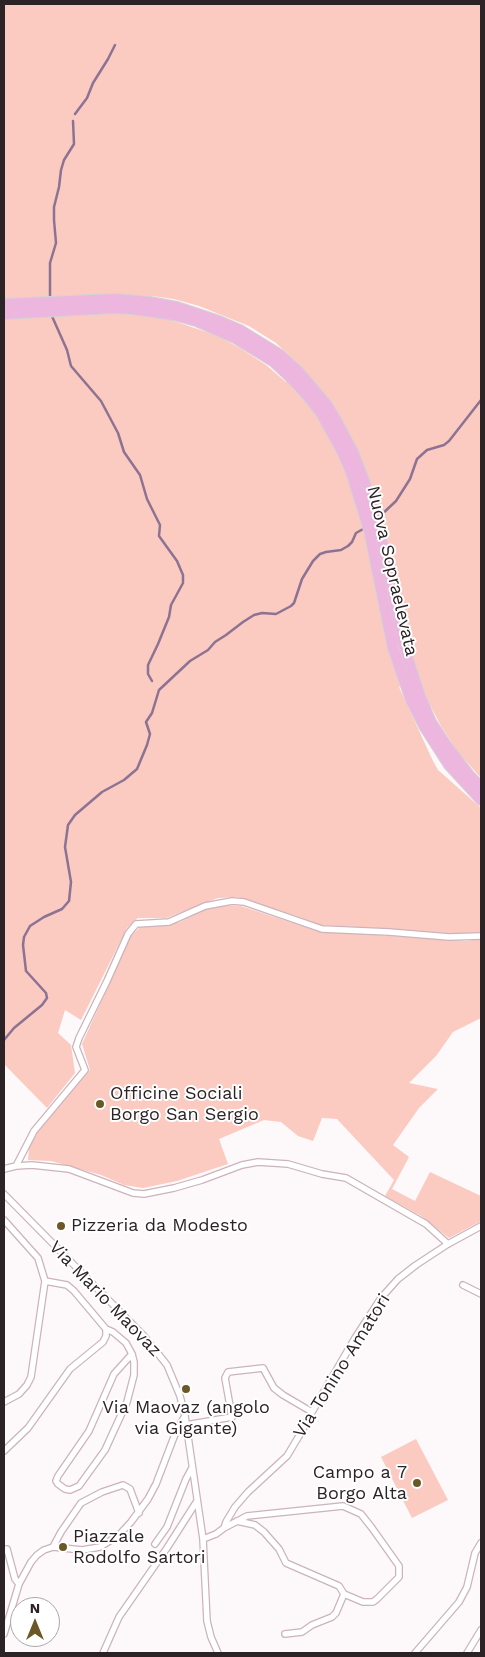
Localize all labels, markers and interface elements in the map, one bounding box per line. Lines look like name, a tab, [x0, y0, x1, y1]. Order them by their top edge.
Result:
street label: Nuova Sopraelevata	[362, 484, 422, 658]
place label: Officine Sociali Borgo San Sergio	[110, 1083, 259, 1126]
marker: Officine Sociali Borgo San Sergio	[94, 1098, 106, 1110]
place label: Pizzeria da Modesto	[71, 1215, 248, 1237]
marker: Pizzeria da Modesto	[55, 1220, 67, 1232]
street label: Via Mario Maovaz	[44, 1237, 166, 1361]
street label: Via Tonino Amatori	[289, 1290, 395, 1442]
marker: Via Maovaz (angolo via Gigante)	[180, 1383, 192, 1395]
place label: Via Maovaz (angolo via Gigante)	[102, 1397, 270, 1440]
place label: Campo a 7 Borgo Alta	[313, 1462, 407, 1505]
marker: Campo a 7 Borgo Alta	[411, 1477, 423, 1489]
place label: Piazzale Rodolfo Sartori	[73, 1526, 206, 1568]
marker: Piazzale Rodolfo Sartori	[57, 1541, 69, 1553]
north arrow	[10, 1597, 60, 1647]
text: N	[30, 1600, 40, 1616]

